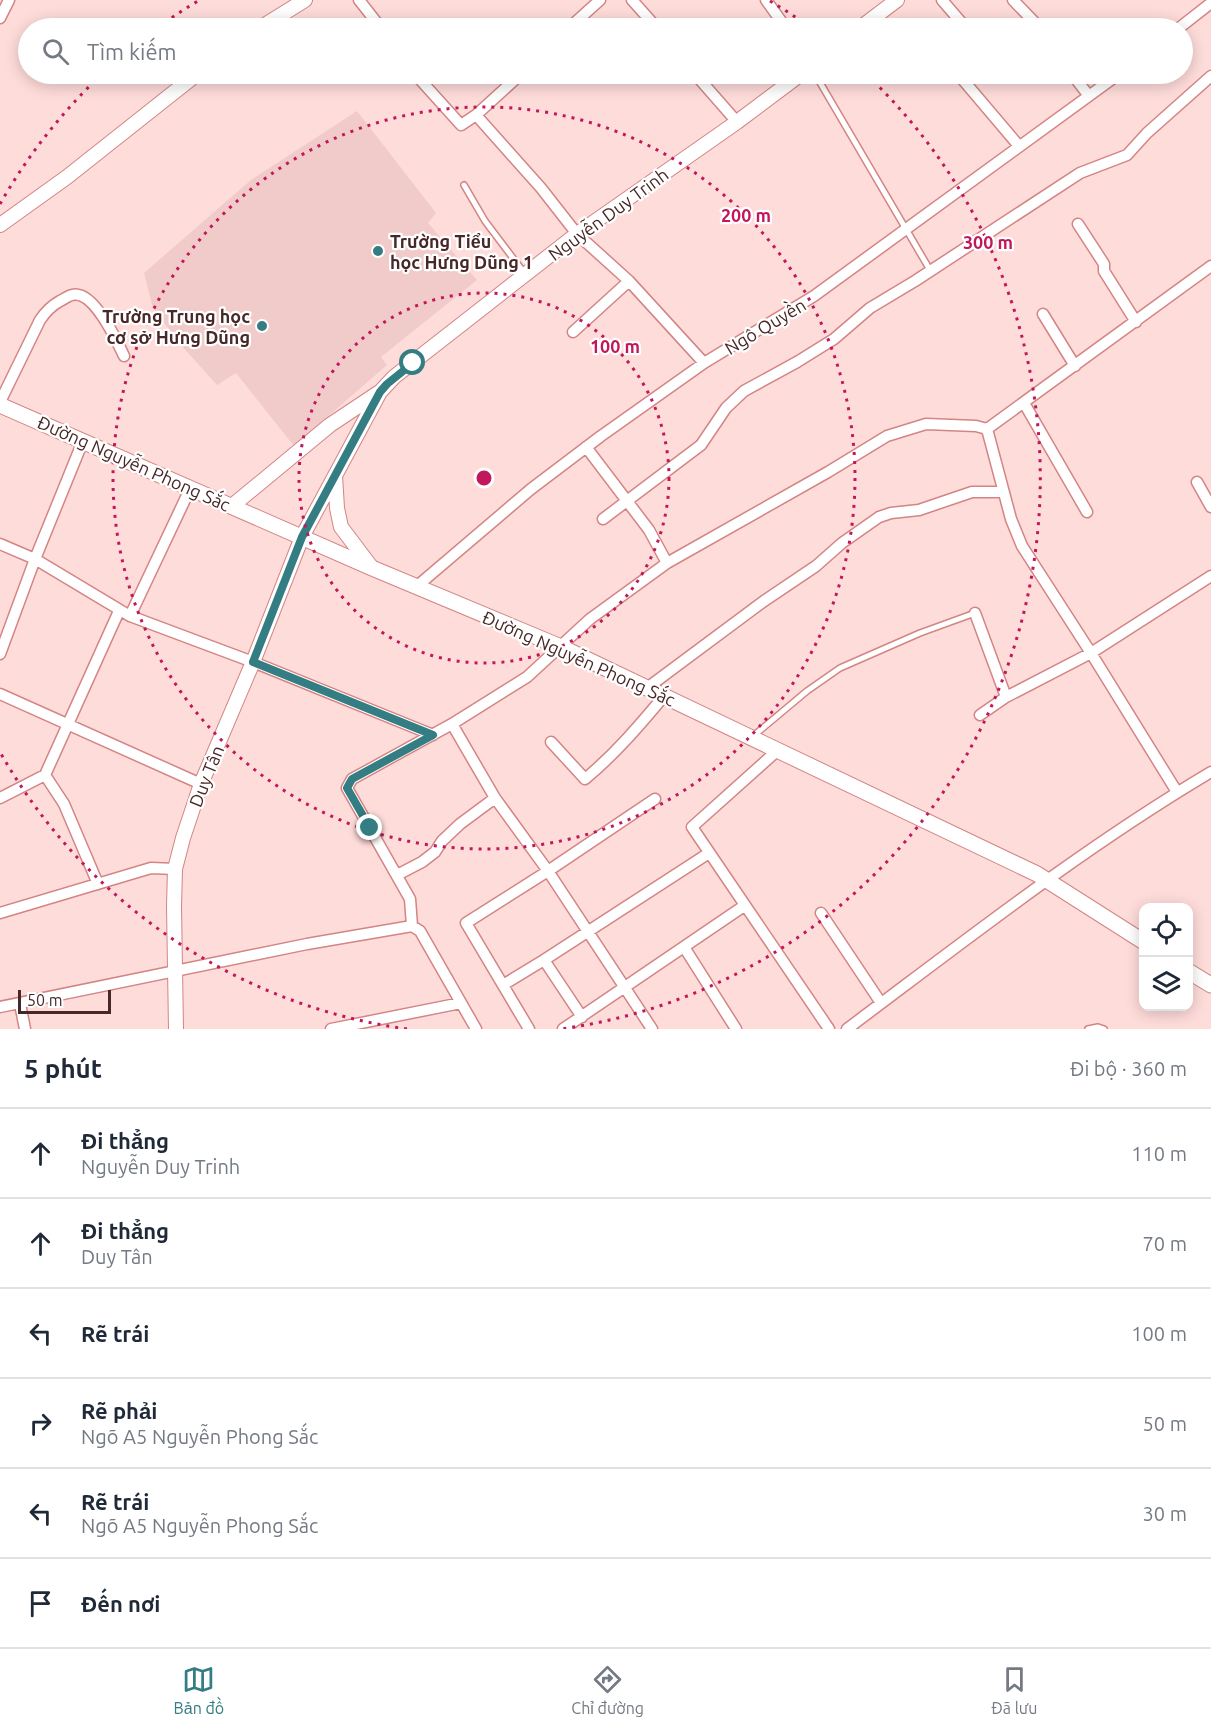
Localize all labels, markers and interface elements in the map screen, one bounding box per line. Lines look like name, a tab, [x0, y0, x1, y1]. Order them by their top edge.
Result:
search box	[18, 18, 1193, 84]
icon: search	[39, 35, 72, 68]
text: Tìm kiếm	[87, 39, 177, 64]
street label: Nguyễn Duy Trinh	[543, 162, 672, 264]
text: 200 m	[721, 205, 771, 225]
place label: Trường Tiểu học Hưng Dũng 1	[390, 231, 533, 272]
text: 300 m	[963, 232, 1013, 252]
marker: Trường Tiểu học Hưng Dũng 1	[371, 244, 385, 258]
street label: Ngô Quyền	[720, 292, 810, 359]
place label: Trường Trung học cơ sở Hưng Dũng	[102, 306, 250, 347]
marker: Trường Trung học cơ sở Hưng Dũng	[255, 319, 269, 333]
text: 100 m	[590, 336, 640, 356]
route start	[399, 349, 425, 375]
street label: Đường Nguyễn Phong Sắc	[35, 409, 234, 515]
centre of rings	[474, 468, 494, 488]
street label: Đường Nguyễn Phong Sắc	[480, 604, 679, 710]
street label: Duy Tân	[185, 742, 227, 810]
route end	[356, 814, 382, 840]
map controls	[1139, 903, 1193, 1011]
button: locate	[1139, 903, 1193, 957]
button: layers	[1139, 957, 1193, 1011]
scale bar	[18, 987, 111, 1014]
text: 50 m	[27, 991, 63, 1009]
text: 5 phút	[24, 1054, 102, 1083]
text: Đi bộ · 360 m	[1070, 1057, 1187, 1080]
text: Đi thẳng	[81, 1128, 169, 1153]
icon: ahead	[24, 1137, 57, 1170]
text: 110 m	[1131, 1142, 1187, 1165]
text: Nguyễn Duy Trinh	[81, 1155, 240, 1178]
text: Đi thẳng	[81, 1218, 169, 1243]
icon: ahead	[24, 1227, 57, 1260]
text: 70 m	[1143, 1232, 1187, 1255]
text: Duy Tân	[81, 1245, 153, 1268]
icon: left	[24, 1317, 57, 1350]
text: Rẽ trái	[81, 1321, 149, 1346]
text: 100 m	[1131, 1322, 1187, 1345]
text: Rẽ phải	[81, 1398, 157, 1423]
icon: right	[24, 1407, 57, 1440]
text: 50 m	[1143, 1412, 1187, 1435]
text: Ngõ A5 Nguyễn Phong Sắc	[81, 1425, 318, 1448]
text: Rẽ trái	[81, 1489, 149, 1514]
icon: left	[24, 1497, 57, 1530]
text: 30 m	[1143, 1502, 1187, 1525]
text: Ngõ A5 Nguyễn Phong Sắc	[81, 1514, 318, 1537]
icon: arrive	[24, 1587, 57, 1620]
text: Đến nơi	[81, 1591, 160, 1616]
tab: Bản đồ	[174, 1663, 224, 1718]
tab: Chỉ đường	[571, 1663, 644, 1718]
tab: Đã lưu	[991, 1663, 1037, 1717]

